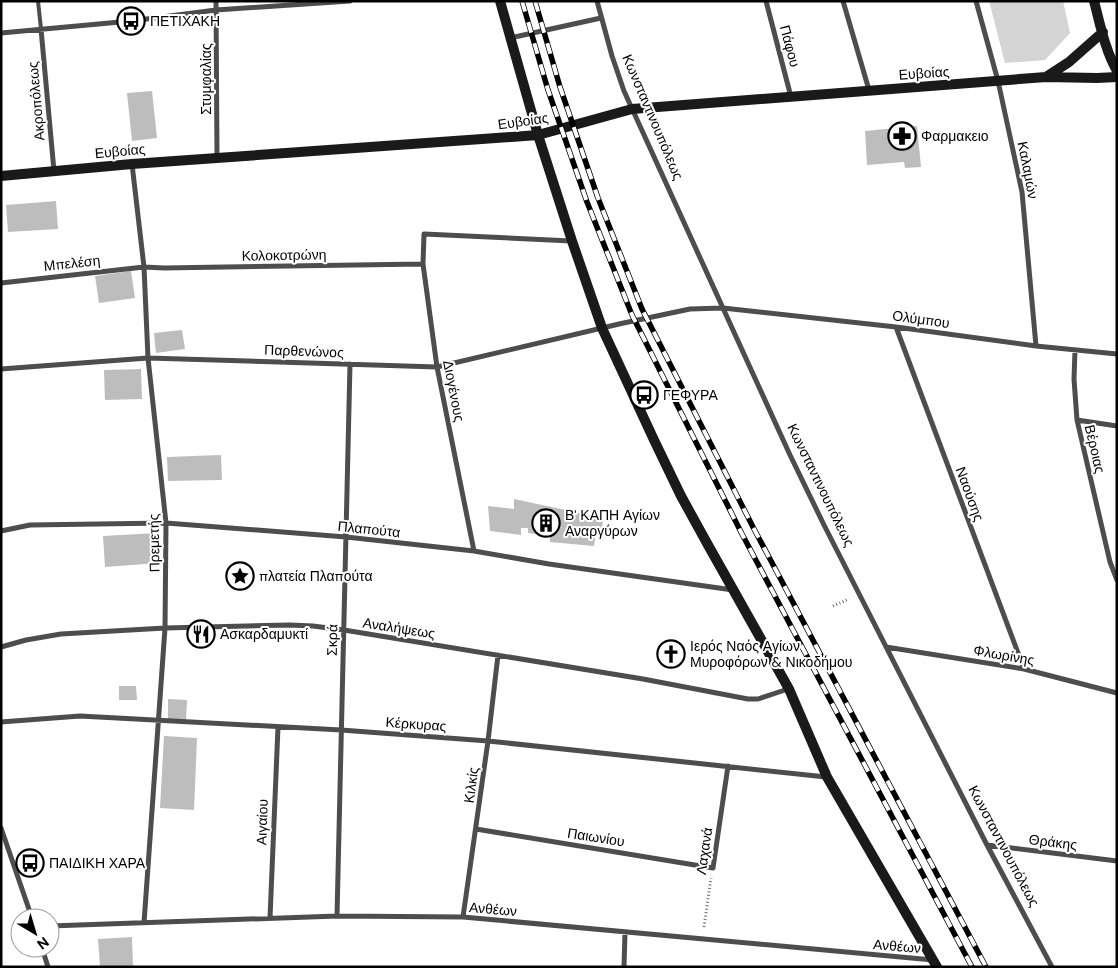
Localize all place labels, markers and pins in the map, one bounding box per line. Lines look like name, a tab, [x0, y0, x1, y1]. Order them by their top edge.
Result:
bus stop icon: ΠΕΤΙΧΑΚΗ	[116, 6, 146, 36]
place label: ΠΕΤΙΧΑΚΗ	[150, 12, 220, 30]
pharmacy icon: Φαρμακειο	[887, 121, 917, 151]
place label: Φαρμακειο	[921, 127, 989, 145]
bus stop icon: ΓΕΦΥΡΑ	[629, 380, 659, 410]
place label: ΓΕΦΥΡΑ	[663, 386, 718, 404]
place label: Β' ΚΑΠΗ Αγίων Αναργύρων	[565, 506, 660, 540]
building icon: Β' ΚΑΠΗ Αγίων Αναργύρων	[531, 508, 561, 538]
place icon: πλατεία Πλαπούτα	[225, 561, 255, 591]
place label: πλατεία Πλαπούτα	[259, 567, 373, 585]
restaurant icon: Ασκαρδαμυκτί	[186, 619, 216, 649]
place label: Ασκαρδαμυκτί	[220, 625, 308, 643]
place label: Ιερός Ναός Αγίων Μυροφόρων & Νικοδήμου	[690, 637, 852, 671]
church icon: Ιερός Ναός Αγίων Μυροφόρων & Νικοδήμου	[656, 639, 686, 669]
bus stop icon: ΠΑΙΔΙΚΗ ΧΑΡΑ	[15, 848, 45, 878]
place label: ΠΑΙΔΙΚΗ ΧΑΡΑ	[49, 854, 146, 872]

